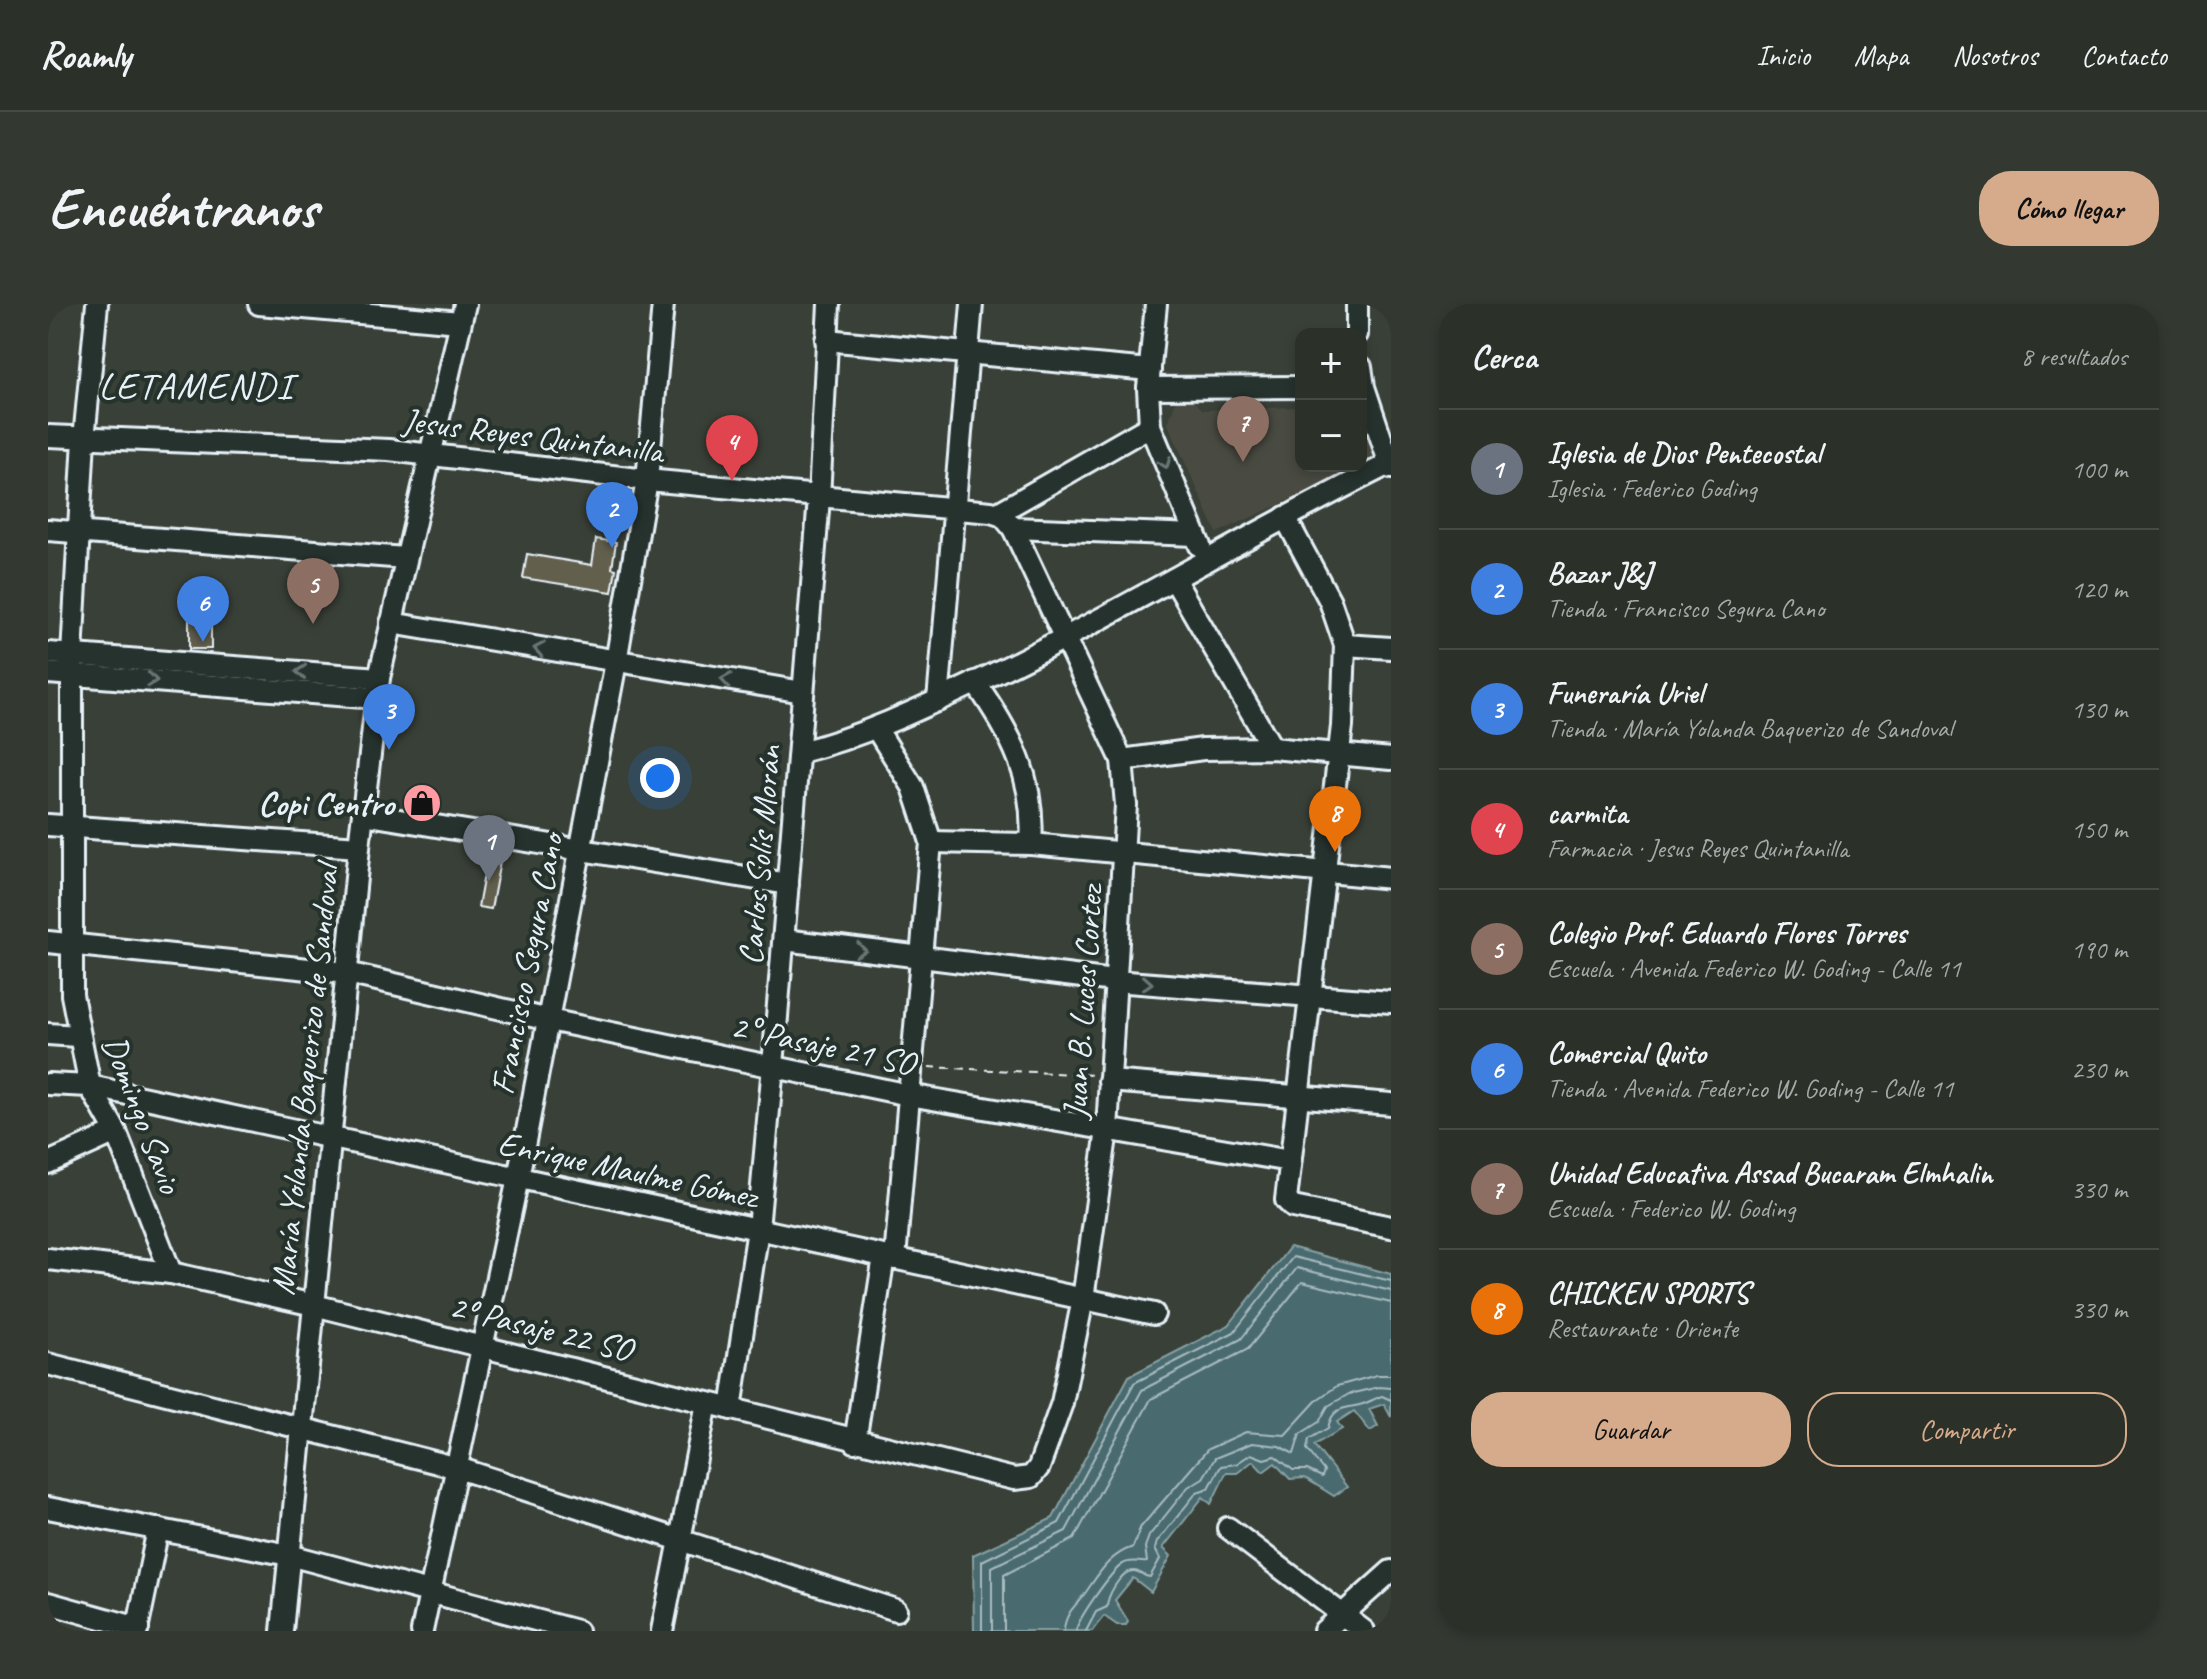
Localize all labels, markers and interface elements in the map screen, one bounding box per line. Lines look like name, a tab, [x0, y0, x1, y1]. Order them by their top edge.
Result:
text: Roamly	[40, 32, 131, 79]
text: Inicio	[1756, 38, 1810, 73]
text: Mapa	[1854, 38, 1908, 73]
text: Nosotros	[1952, 38, 2037, 73]
text: Contacto	[2081, 38, 2167, 73]
button: Cómo llegar	[1979, 171, 2159, 246]
text: Encuéntranos	[48, 173, 318, 244]
map controls	[1295, 328, 1367, 472]
button: +	[1295, 328, 1367, 400]
text: Cerca	[1471, 335, 1537, 378]
text: 8 resultados	[2021, 340, 2127, 373]
district label: LETAMENDI	[98, 362, 299, 409]
pin: 7	[1217, 396, 1269, 462]
street label: Jesus Reyes Quintanilla	[399, 398, 668, 473]
button: −	[1295, 400, 1367, 472]
pin: 4	[706, 415, 758, 481]
text: Iglesia de Dios Pentecostal	[1547, 434, 1821, 472]
text: 1	[1491, 453, 1503, 486]
text: 100 m	[2071, 453, 2127, 486]
one-way arrow	[1155, 455, 1172, 469]
text: Iglesia · Federico Goding	[1547, 472, 1757, 505]
pin: 2	[586, 482, 638, 548]
text: Bazar J&J	[1547, 554, 1652, 592]
pin: 5	[287, 558, 339, 624]
text: 2	[1491, 573, 1503, 606]
text: 120 m	[2071, 573, 2127, 606]
pin: 6	[177, 576, 229, 642]
text: Tienda · Francisco Segura Cano	[1547, 592, 1824, 625]
one-way arrow	[532, 641, 546, 658]
one-way arrow	[294, 664, 307, 681]
one-way arrow	[146, 671, 159, 688]
one-way arrow	[719, 672, 733, 689]
text: Funeraría Uriel	[1547, 674, 1703, 712]
pin: 3	[363, 684, 415, 750]
text: 3	[1491, 693, 1503, 726]
text: 130 m	[2071, 693, 2127, 726]
text: Tienda · María Yolanda Baquerizo de Sandoval	[1547, 712, 1952, 745]
street label: Carlos Solís Morán	[728, 742, 791, 967]
your location	[640, 758, 680, 798]
place label: Copi Centro	[258, 782, 397, 825]
shop icon: Copi Centro	[401, 782, 443, 824]
pin: 8	[1309, 786, 1361, 852]
text: carmita	[1547, 794, 1628, 832]
text: 4	[1491, 813, 1503, 846]
text: 150 m	[2071, 813, 2127, 846]
pin: 1	[463, 815, 515, 881]
street label: Francisco Segura Cano	[480, 826, 574, 1098]
text: Farmacia · Jesus Reyes Quintanilla	[1547, 832, 1848, 865]
street label: María Yolanda Baquerizo de Sandoval	[261, 857, 349, 1297]
street label: Juan B. Luces Cortez	[1053, 880, 1112, 1122]
text: Colegio Prof. Eduardo Flores Torres	[1547, 914, 1906, 952]
text: 5	[1491, 933, 1503, 966]
text: 190 m	[2071, 933, 2127, 966]
one-way arrow	[855, 942, 868, 959]
text: Escuela · Avenida Federico W. Goding - Calle 11	[1547, 952, 1961, 985]
one-way arrow	[1141, 974, 1154, 991]
street label: 2° Pasaje 21 SO	[727, 1004, 923, 1086]
street label: Domingo Savio	[93, 1029, 193, 1201]
text: Comercial Quito	[1547, 1034, 1706, 1072]
text: 6	[1491, 1053, 1503, 1086]
text: 230 m	[2071, 1053, 2127, 1086]
text: Tienda · Avenida Federico W. Goding - Calle 11	[1547, 1072, 1954, 1105]
street label: Enrique Maulme Gómez	[494, 1121, 765, 1219]
text: Unidad Educativa Assad Bucaram Elmhalin	[1547, 1154, 1992, 1192]
text: 7	[1491, 1173, 1503, 1206]
text: 330 m	[2071, 1173, 2127, 1206]
text: Escuela · Federico W. Goding	[1547, 1192, 1795, 1225]
text: CHICKEN SPORTS	[1547, 1274, 1749, 1312]
street label: 2º Pasaje 22 SO	[445, 1284, 641, 1372]
text: 8	[1491, 1293, 1503, 1326]
text: 330 m	[2071, 1293, 2127, 1326]
text: Restaurante · Oriente	[1547, 1312, 1738, 1345]
button: Guardar	[1471, 1392, 1791, 1467]
button: Compartir	[1807, 1392, 2127, 1467]

